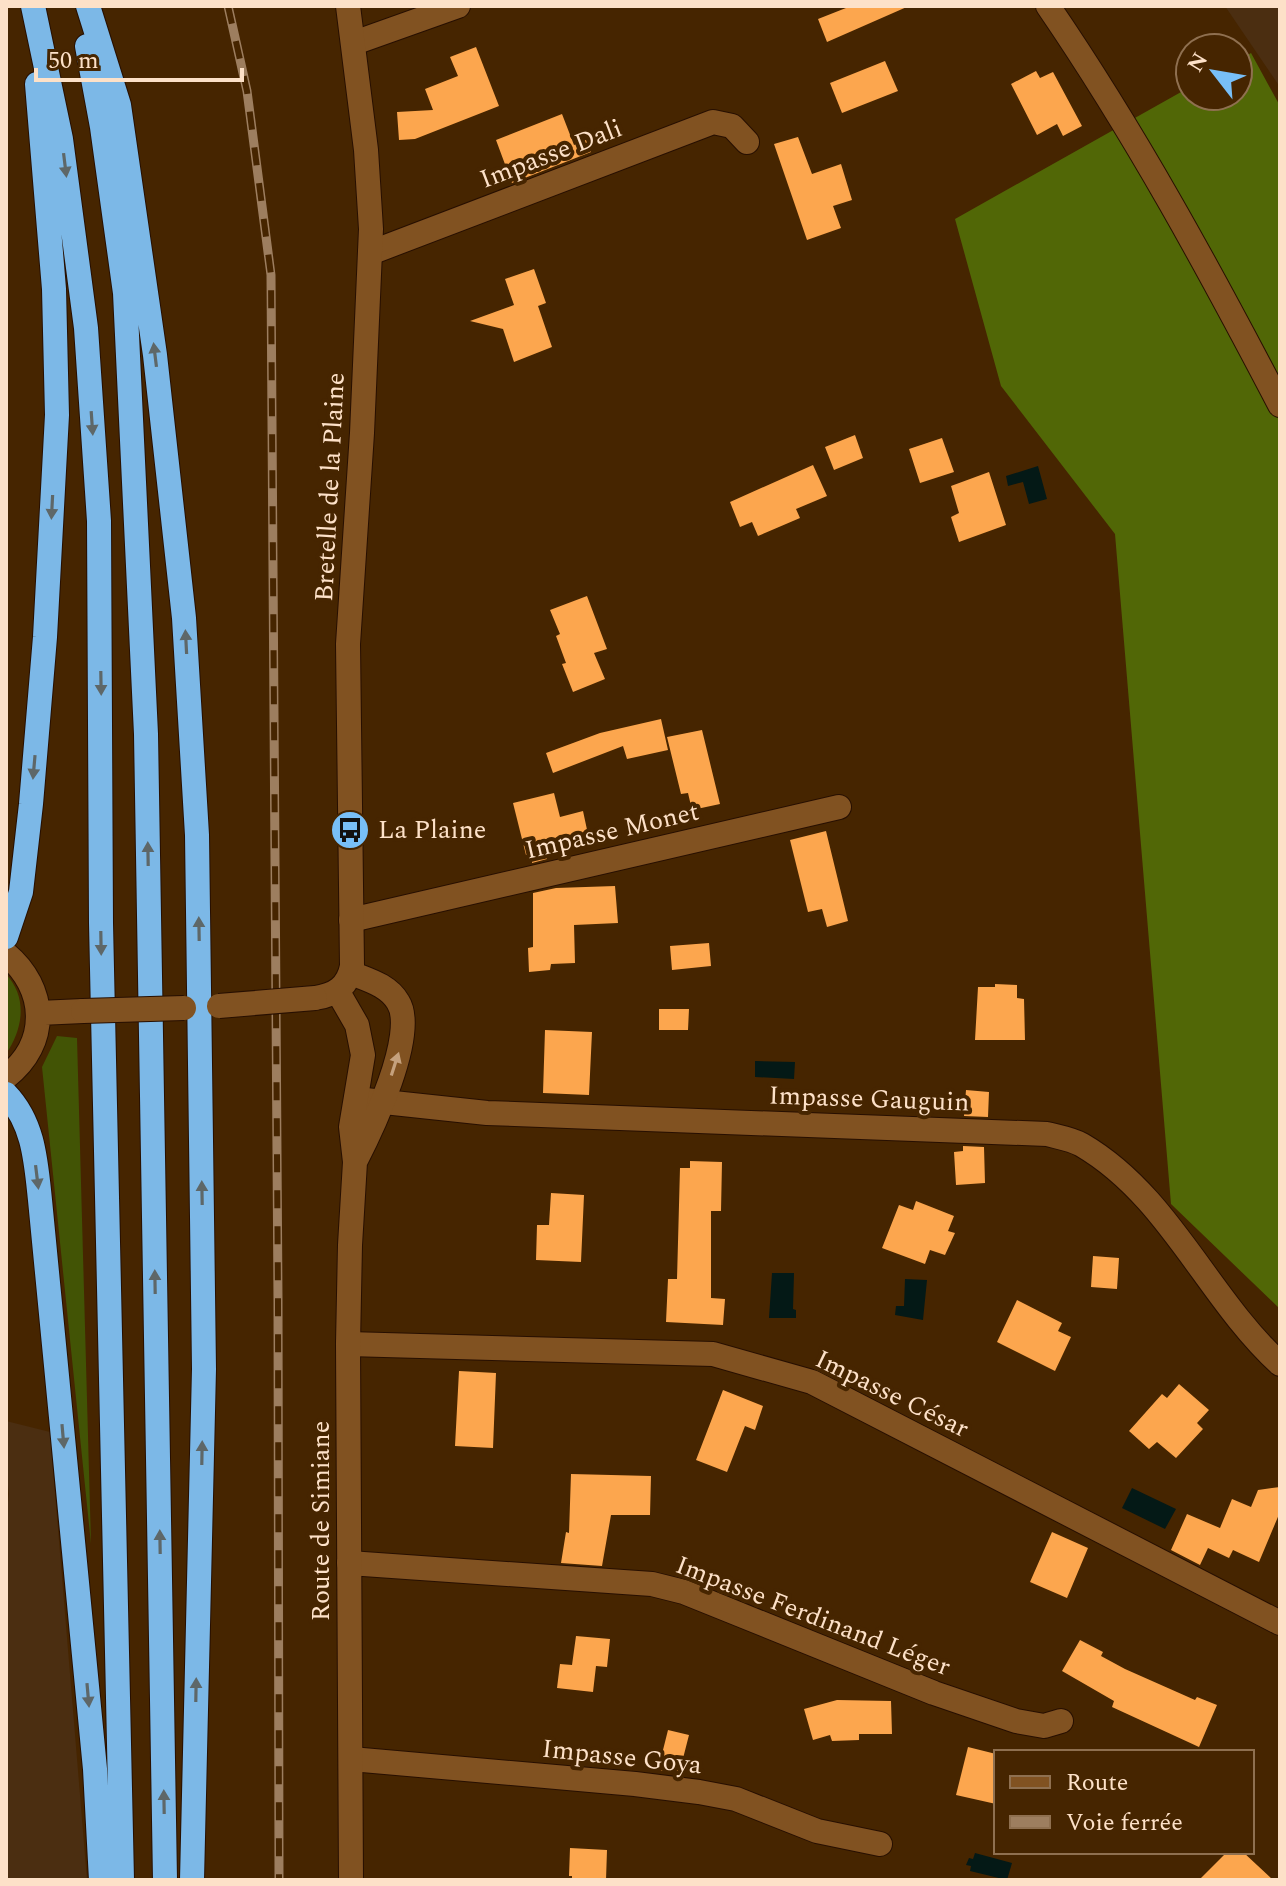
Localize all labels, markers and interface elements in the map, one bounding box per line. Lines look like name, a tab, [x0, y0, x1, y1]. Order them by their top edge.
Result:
scale bar	[36, 32, 242, 82]
north arrow	[1174, 32, 1254, 112]
text: 50 m	[48, 43, 99, 79]
text: N	[1179, 46, 1217, 79]
street label: Impasse Dali	[474, 108, 628, 200]
one-way arrow	[59, 153, 72, 178]
one-way arrow	[148, 342, 161, 367]
street label: Bretelle de la Plaine	[304, 371, 356, 603]
one-way arrow	[86, 411, 99, 436]
one-way arrow	[45, 495, 58, 520]
one-way arrow	[179, 629, 192, 654]
one-way arrow	[95, 671, 107, 696]
one-way arrow	[27, 754, 40, 779]
street label: Impasse Monet	[521, 792, 703, 870]
bus stop icon: La Plaine	[329, 809, 371, 851]
place label: La Plaine	[378, 810, 486, 850]
one-way arrow	[141, 841, 154, 866]
one-way arrow	[192, 916, 205, 941]
one-way arrow	[95, 931, 108, 956]
one-way arrow	[389, 1052, 401, 1076]
street label: Impasse Gauguin	[768, 1076, 970, 1122]
one-way arrow	[31, 1165, 44, 1190]
one-way arrow	[196, 1180, 208, 1205]
one-way arrow	[149, 1269, 161, 1294]
street label: Impasse César	[808, 1339, 976, 1449]
street label: Route de Simiane	[301, 1421, 341, 1621]
one-way arrow	[56, 1424, 69, 1449]
one-way arrow	[195, 1440, 208, 1465]
one-way arrow	[153, 1529, 166, 1554]
street label: Impasse Ferdinand Léger	[670, 1545, 956, 1687]
one-way arrow	[190, 1677, 203, 1702]
one-way arrow	[81, 1683, 94, 1708]
street label: Impasse Goya	[540, 1729, 704, 1785]
legend	[994, 1750, 1254, 1854]
text: Route	[1066, 1765, 1128, 1801]
one-way arrow	[158, 1789, 170, 1814]
text: Voie ferrée	[1066, 1805, 1183, 1841]

